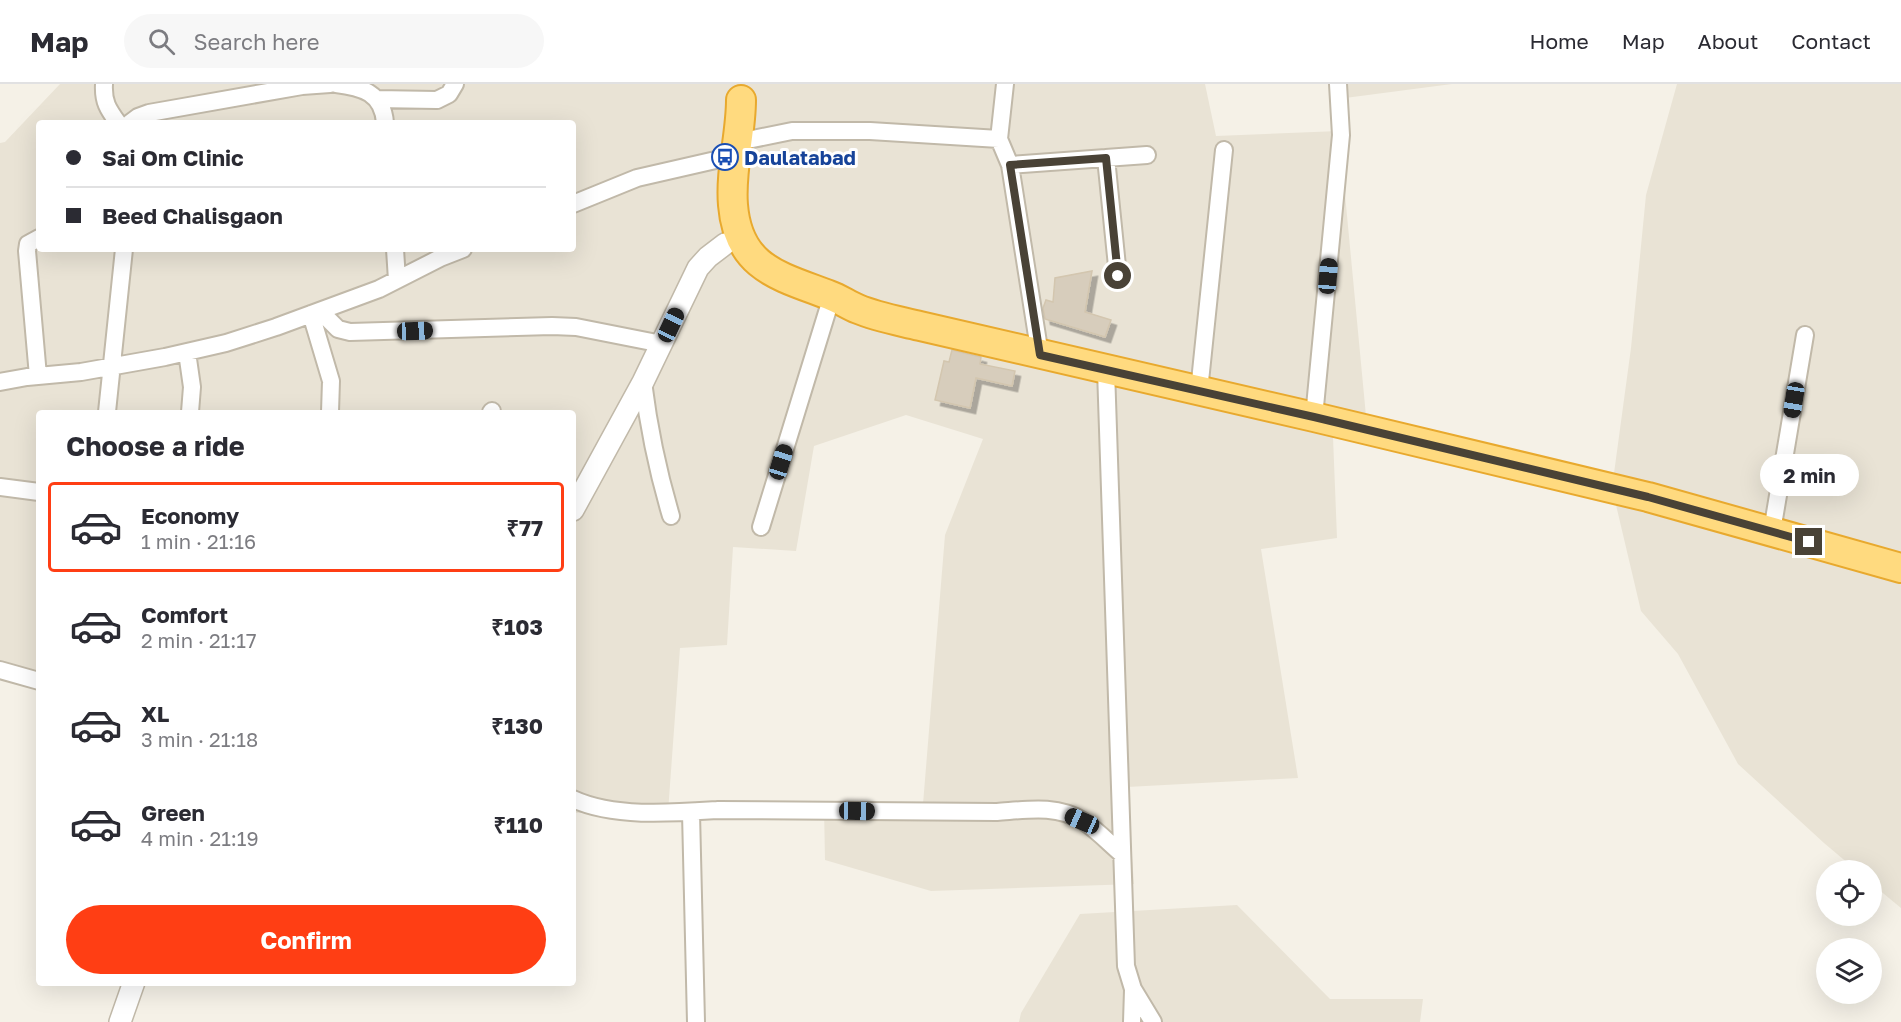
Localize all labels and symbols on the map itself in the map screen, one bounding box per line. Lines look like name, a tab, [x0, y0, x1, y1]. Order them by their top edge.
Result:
bus stop icon: Daulatabad	[710, 142, 740, 172]
place label: Daulatabad	[744, 145, 856, 169]
car	[1317, 257, 1339, 295]
route start	[1104, 262, 1131, 289]
car	[655, 305, 687, 345]
car	[397, 321, 433, 341]
car	[1782, 381, 1806, 419]
car	[767, 442, 795, 482]
callout: 2 min	[1760, 455, 1858, 497]
route end	[1795, 528, 1822, 555]
car	[839, 802, 875, 820]
car	[1062, 805, 1102, 837]

